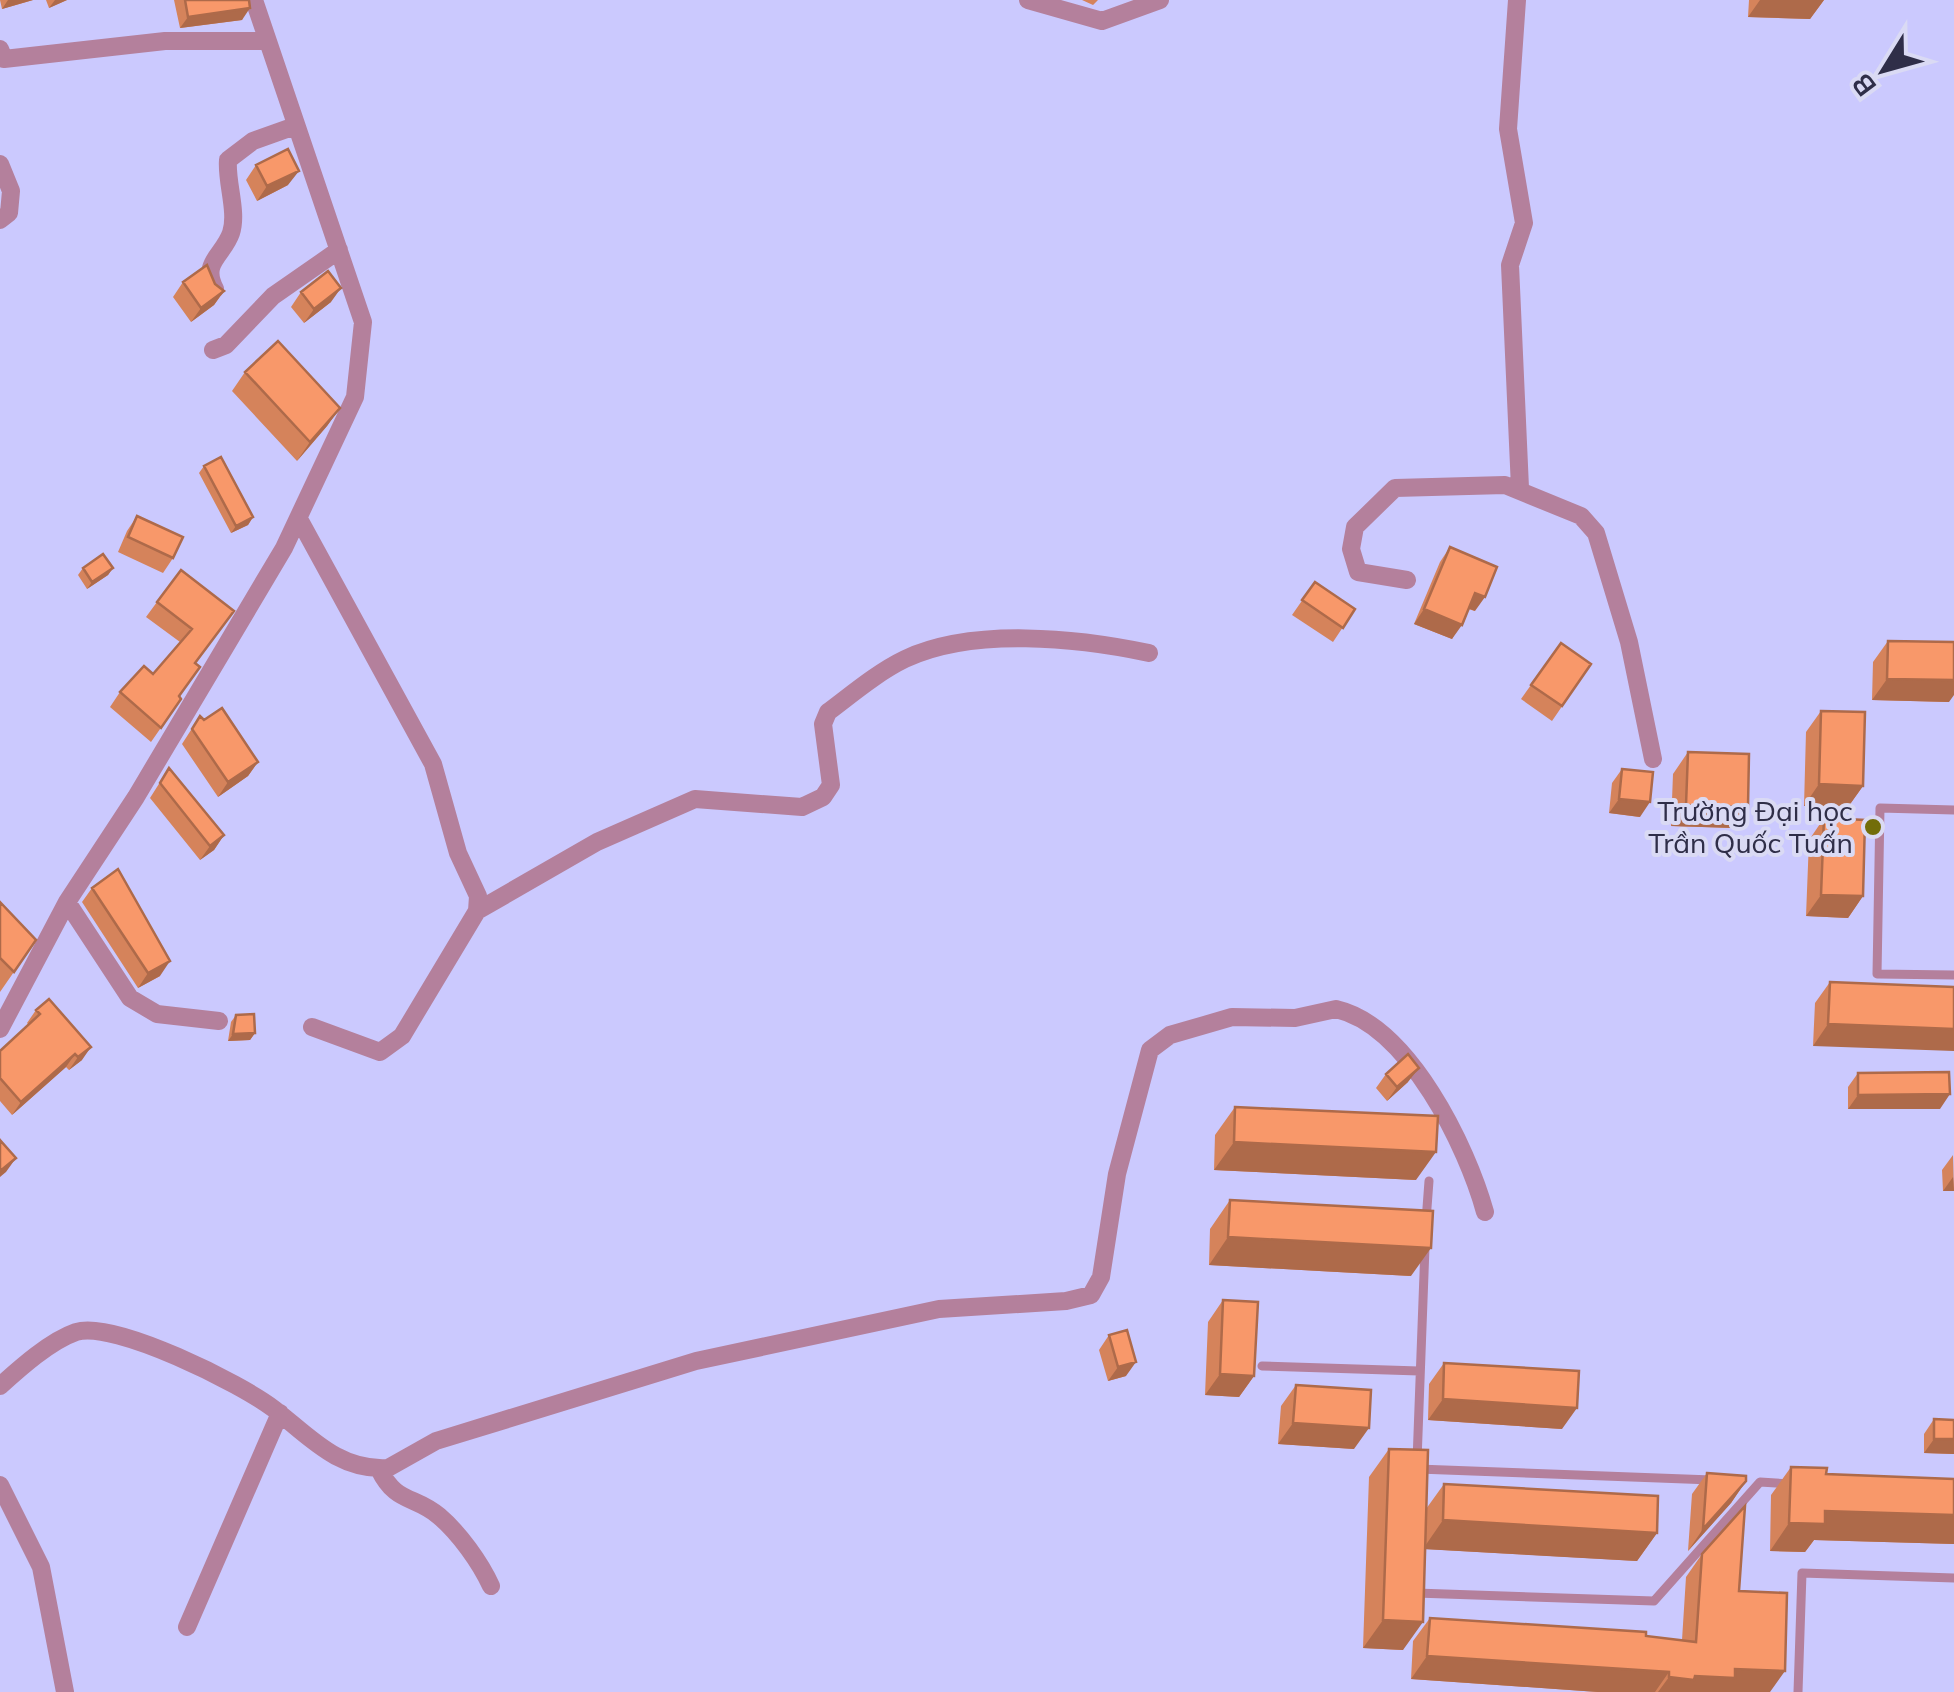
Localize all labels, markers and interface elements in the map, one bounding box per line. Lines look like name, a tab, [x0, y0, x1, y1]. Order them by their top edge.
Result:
north arrow	[1834, 20, 1934, 120]
text: B	[1844, 67, 1883, 104]
place label: Trường Đại học Trần Quốc Tuấn	[1648, 793, 1853, 860]
marker: Trường Đại học Trần Quốc Tuấn	[1862, 816, 1884, 838]

